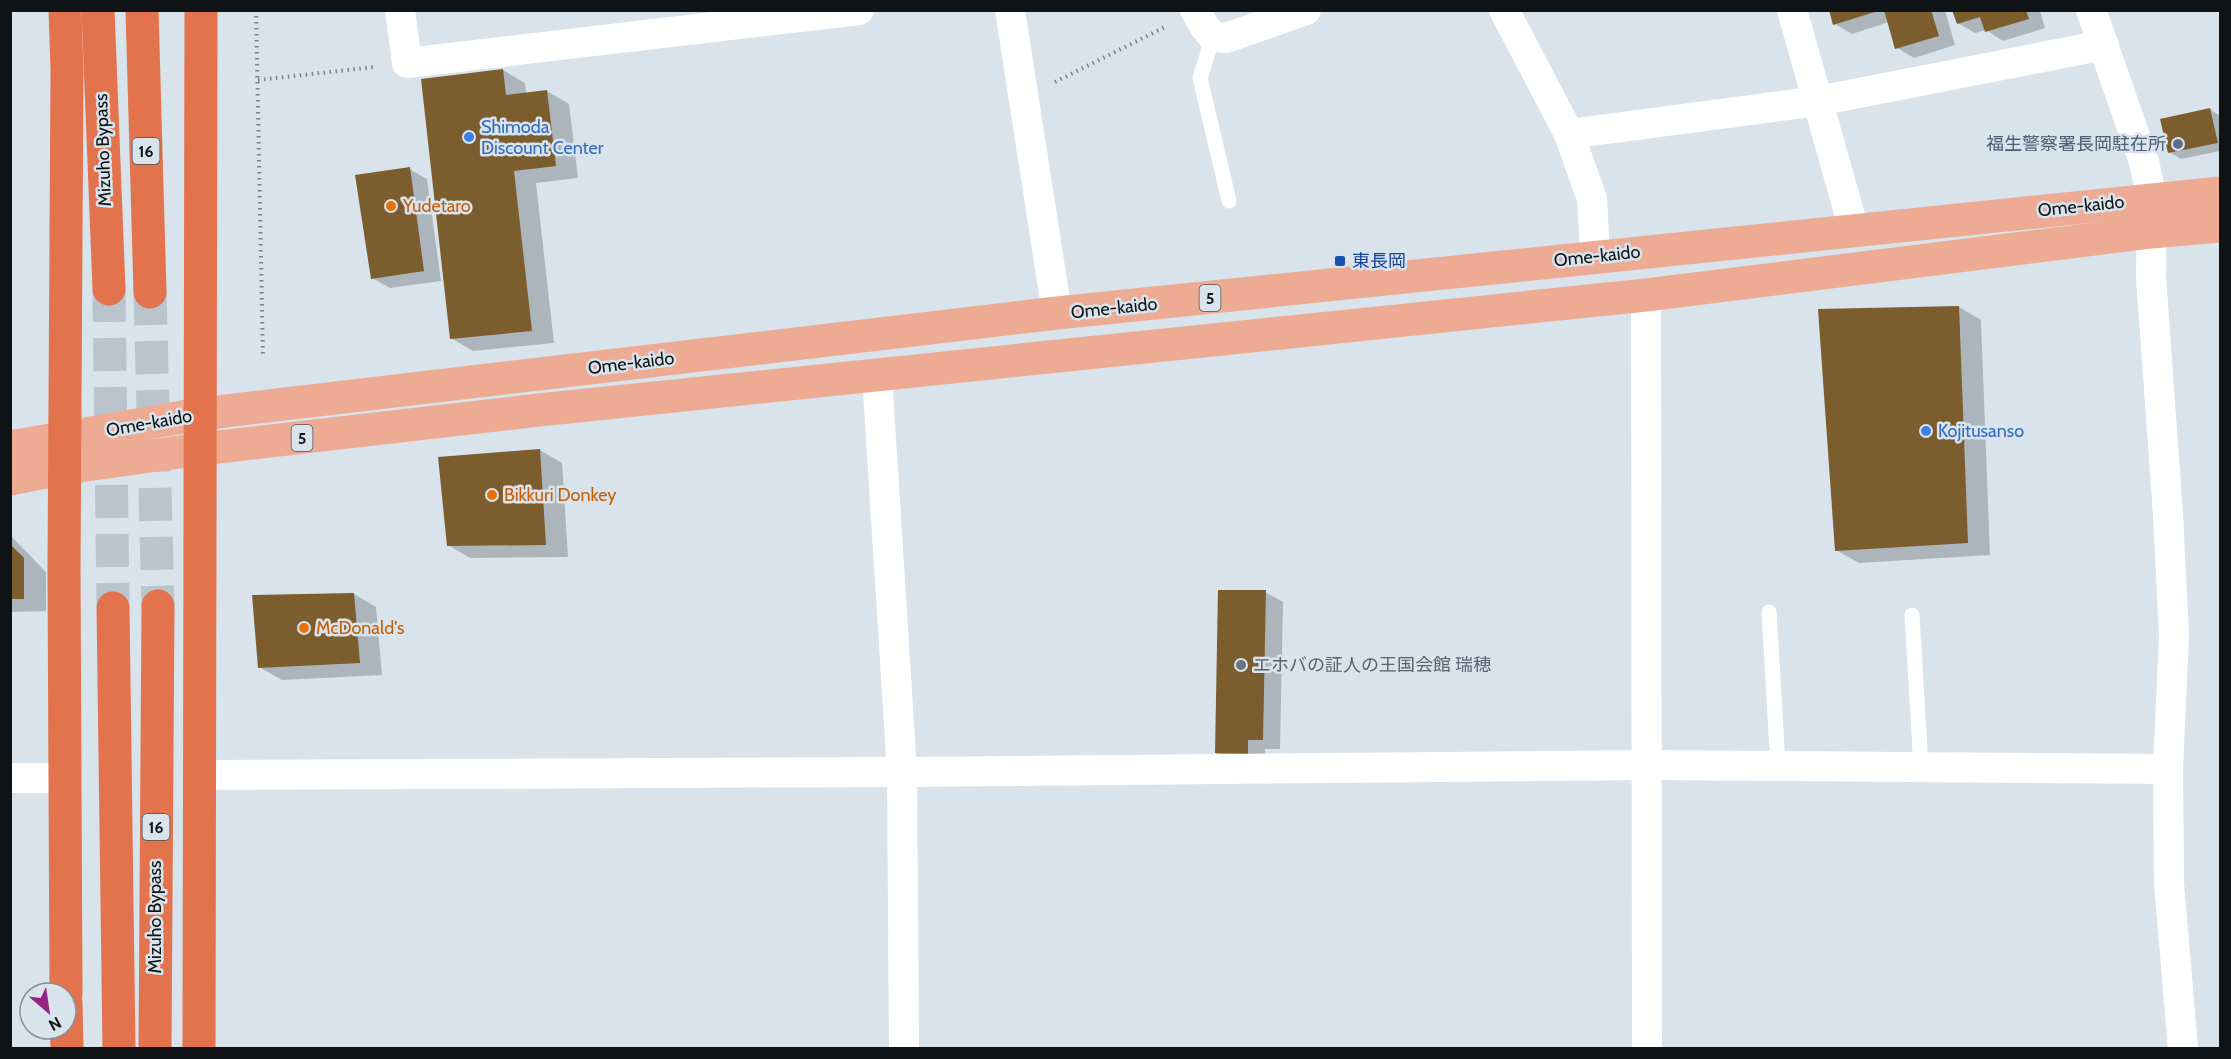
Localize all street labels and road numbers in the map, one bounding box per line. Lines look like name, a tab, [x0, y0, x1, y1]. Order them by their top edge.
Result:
street label: Mizuho Bypass	[90, 93, 116, 207]
road number: 16	[132, 138, 160, 164]
street label: Ome-kaido	[2037, 191, 2125, 221]
street label: Ome-kaido	[1553, 241, 1641, 271]
road number: 5	[1200, 285, 1220, 311]
street label: Ome-kaido	[1070, 293, 1158, 323]
street label: Ome-kaido	[587, 347, 675, 379]
street label: Ome-kaido	[104, 405, 194, 441]
road number: 5	[292, 425, 312, 451]
road number: 16	[142, 814, 170, 840]
street label: Mizuho Bypass	[144, 861, 166, 973]

